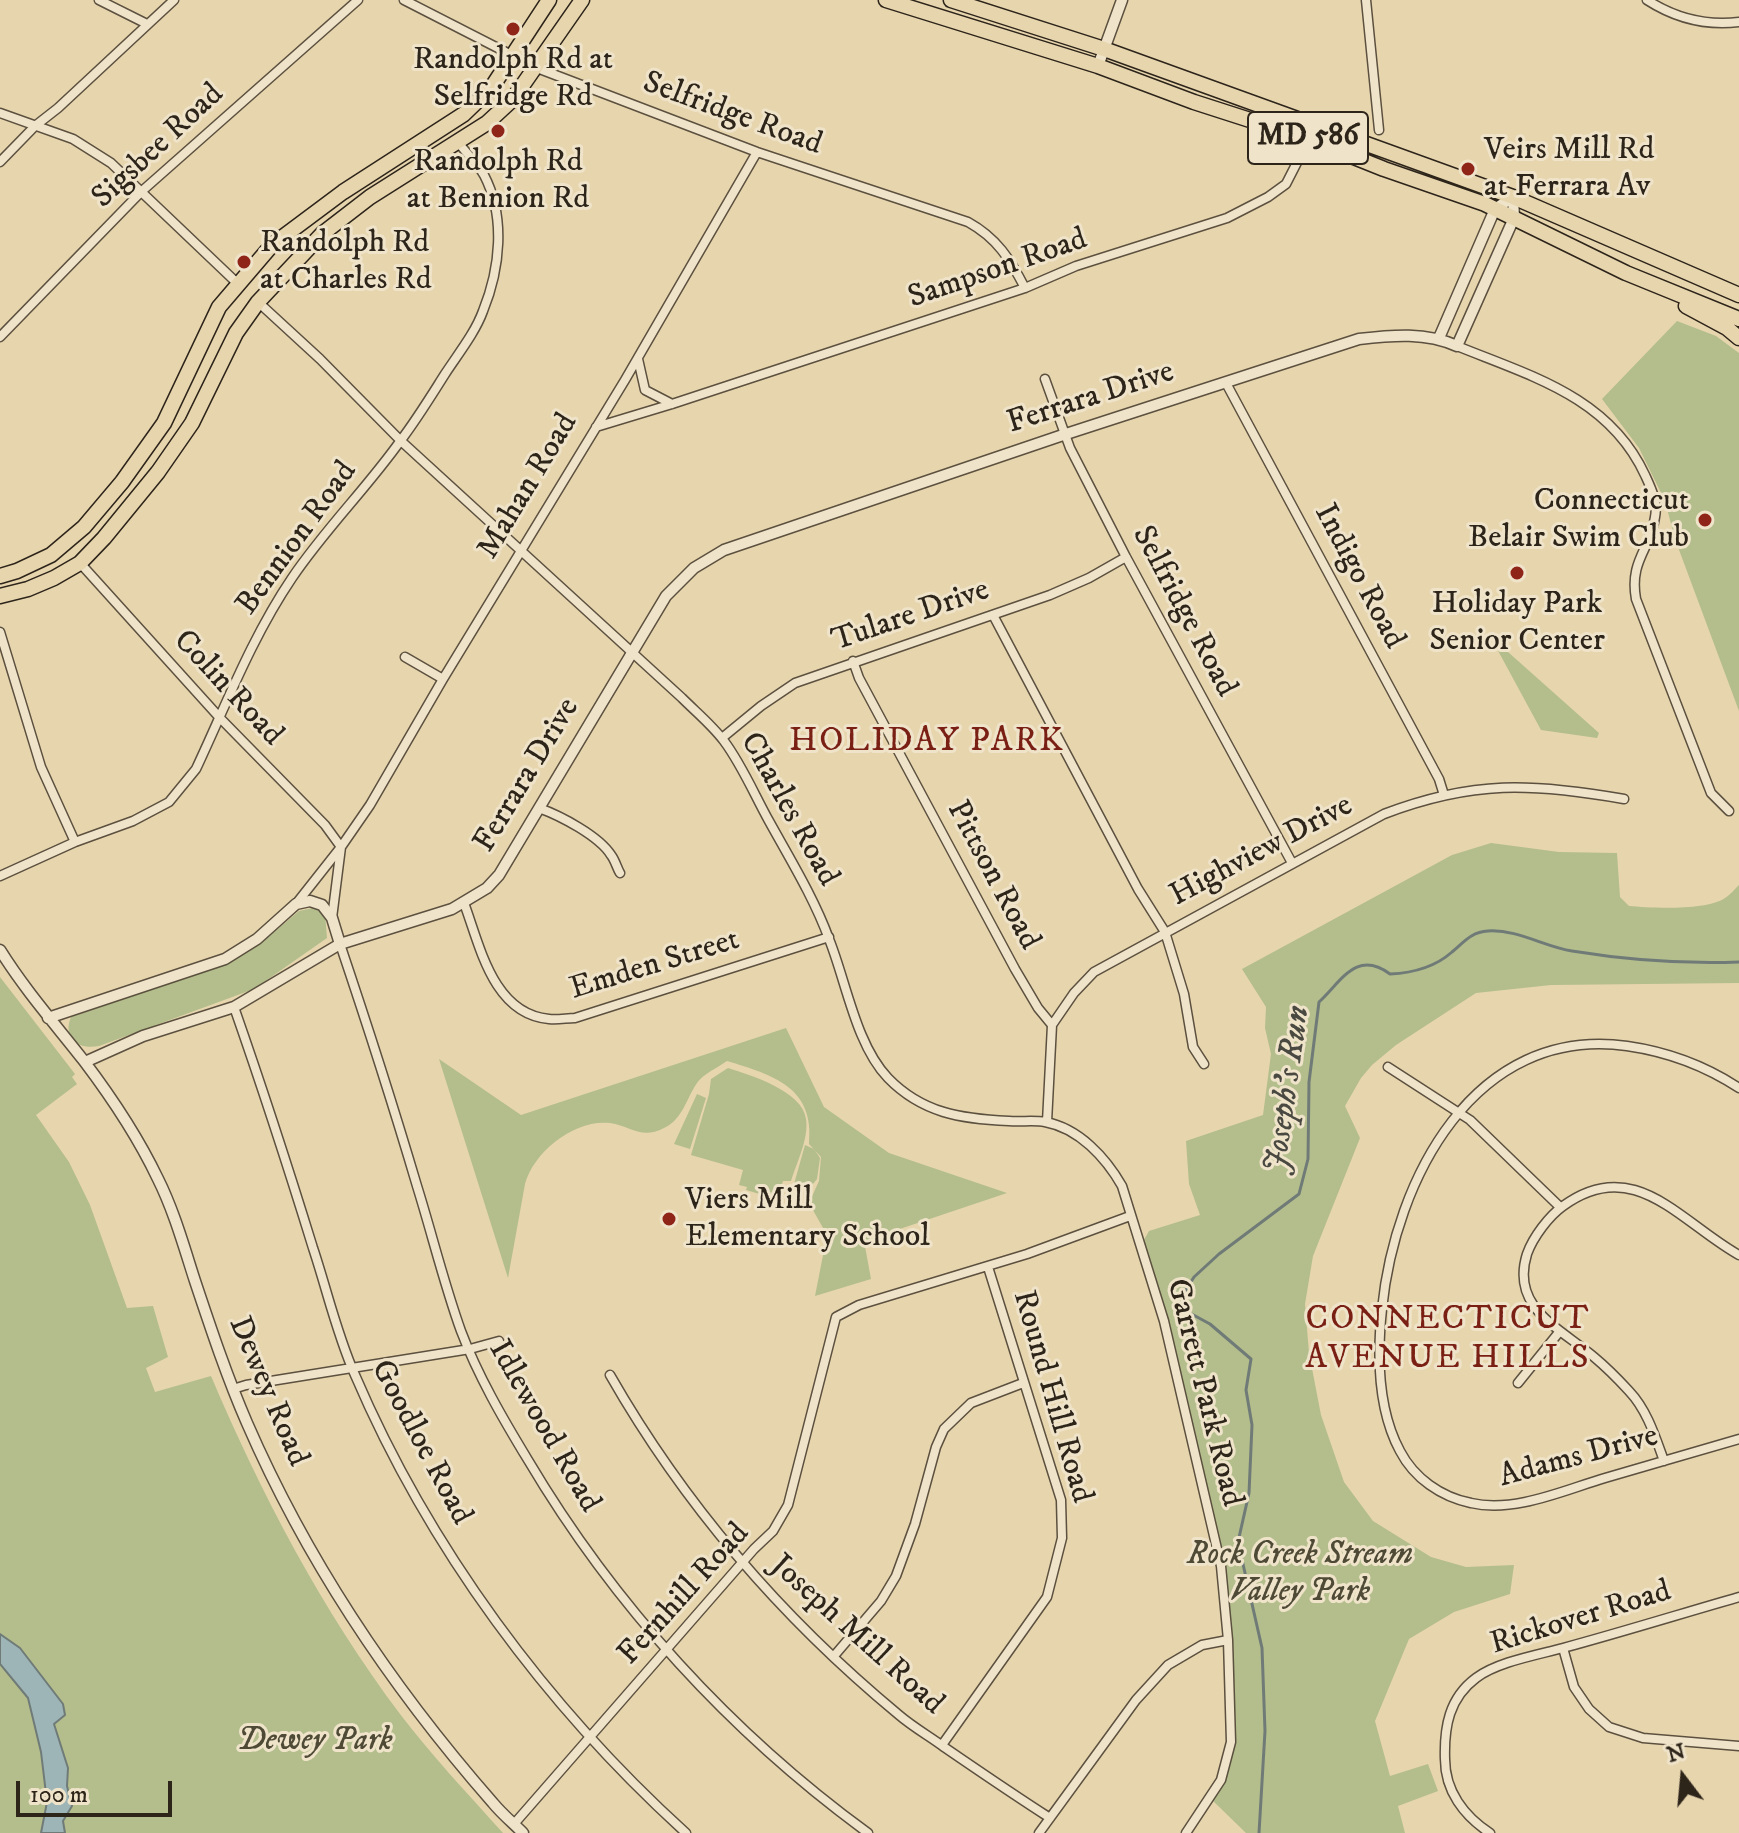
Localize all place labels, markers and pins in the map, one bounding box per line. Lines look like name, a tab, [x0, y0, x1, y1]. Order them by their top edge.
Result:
marker: Randolph Rd at Selfridge Rd	[504, 20, 522, 38]
place label: Randolph Rd at Selfridge Rd	[413, 42, 613, 117]
marker: Randolph Rd at Bennion Rd	[489, 122, 507, 140]
place label: Veirs Mill Rd at Ferrara Av	[1484, 132, 1654, 207]
place label: Randolph Rd at Bennion Rd	[407, 144, 589, 219]
marker: Veirs Mill Rd at Ferrara Av	[1459, 160, 1477, 178]
place label: Randolph Rd at Charles Rd	[260, 225, 432, 300]
marker: Randolph Rd at Charles Rd	[235, 253, 253, 271]
place label: Connecticut Belair Swim Club	[1468, 483, 1689, 558]
marker: Connecticut Belair Swim Club	[1696, 511, 1714, 529]
marker: Holiday Park Senior Center	[1508, 564, 1526, 582]
place label: Holiday Park Senior Center	[1429, 586, 1605, 661]
place label: Viers Mill Elementary School	[685, 1182, 930, 1257]
marker: Viers Mill Elementary School	[660, 1210, 678, 1228]

